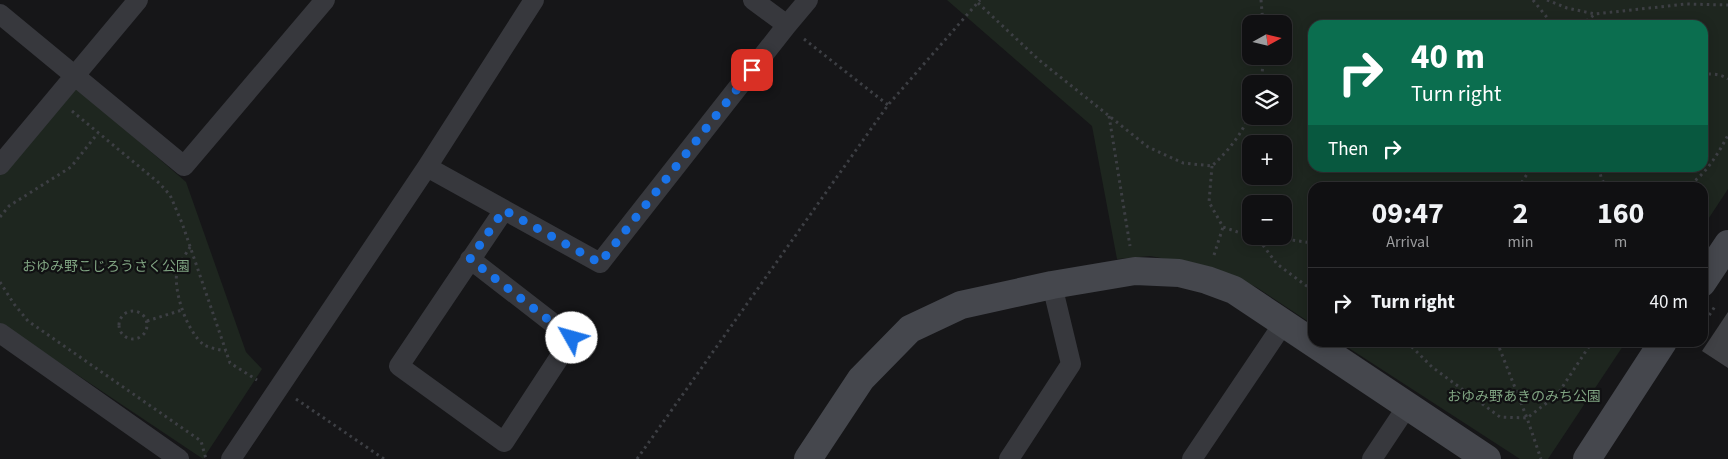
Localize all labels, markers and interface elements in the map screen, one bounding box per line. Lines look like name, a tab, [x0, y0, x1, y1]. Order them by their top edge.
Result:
north arrow	[1242, 15, 1292, 65]
map controls	[1242, 15, 1292, 245]
text: 40 m	[1411, 32, 1485, 82]
icon: right	[1328, 40, 1393, 105]
pin	[731, 49, 773, 91]
icon: arrive	[738, 56, 766, 84]
button: layers	[1242, 75, 1292, 125]
text: Turn right	[1411, 78, 1501, 110]
button: +	[1242, 135, 1292, 185]
icon: right	[1378, 135, 1406, 163]
text: Then	[1328, 136, 1368, 163]
text: 09:47	[1372, 192, 1444, 235]
text: 2	[1512, 192, 1528, 235]
text: 160	[1597, 192, 1644, 235]
button: −	[1242, 195, 1292, 245]
text: Arrival	[1386, 231, 1429, 253]
text: min	[1507, 231, 1533, 253]
text: m	[1614, 231, 1627, 253]
park label: おゆみ野こじろうさく公園	[22, 257, 190, 277]
icon: right	[1328, 289, 1356, 317]
text: Turn right	[1371, 289, 1455, 316]
text: 40 m	[1650, 289, 1688, 316]
position arrow	[545, 311, 597, 363]
park label: おゆみ野あきのみち公園	[1447, 387, 1601, 407]

